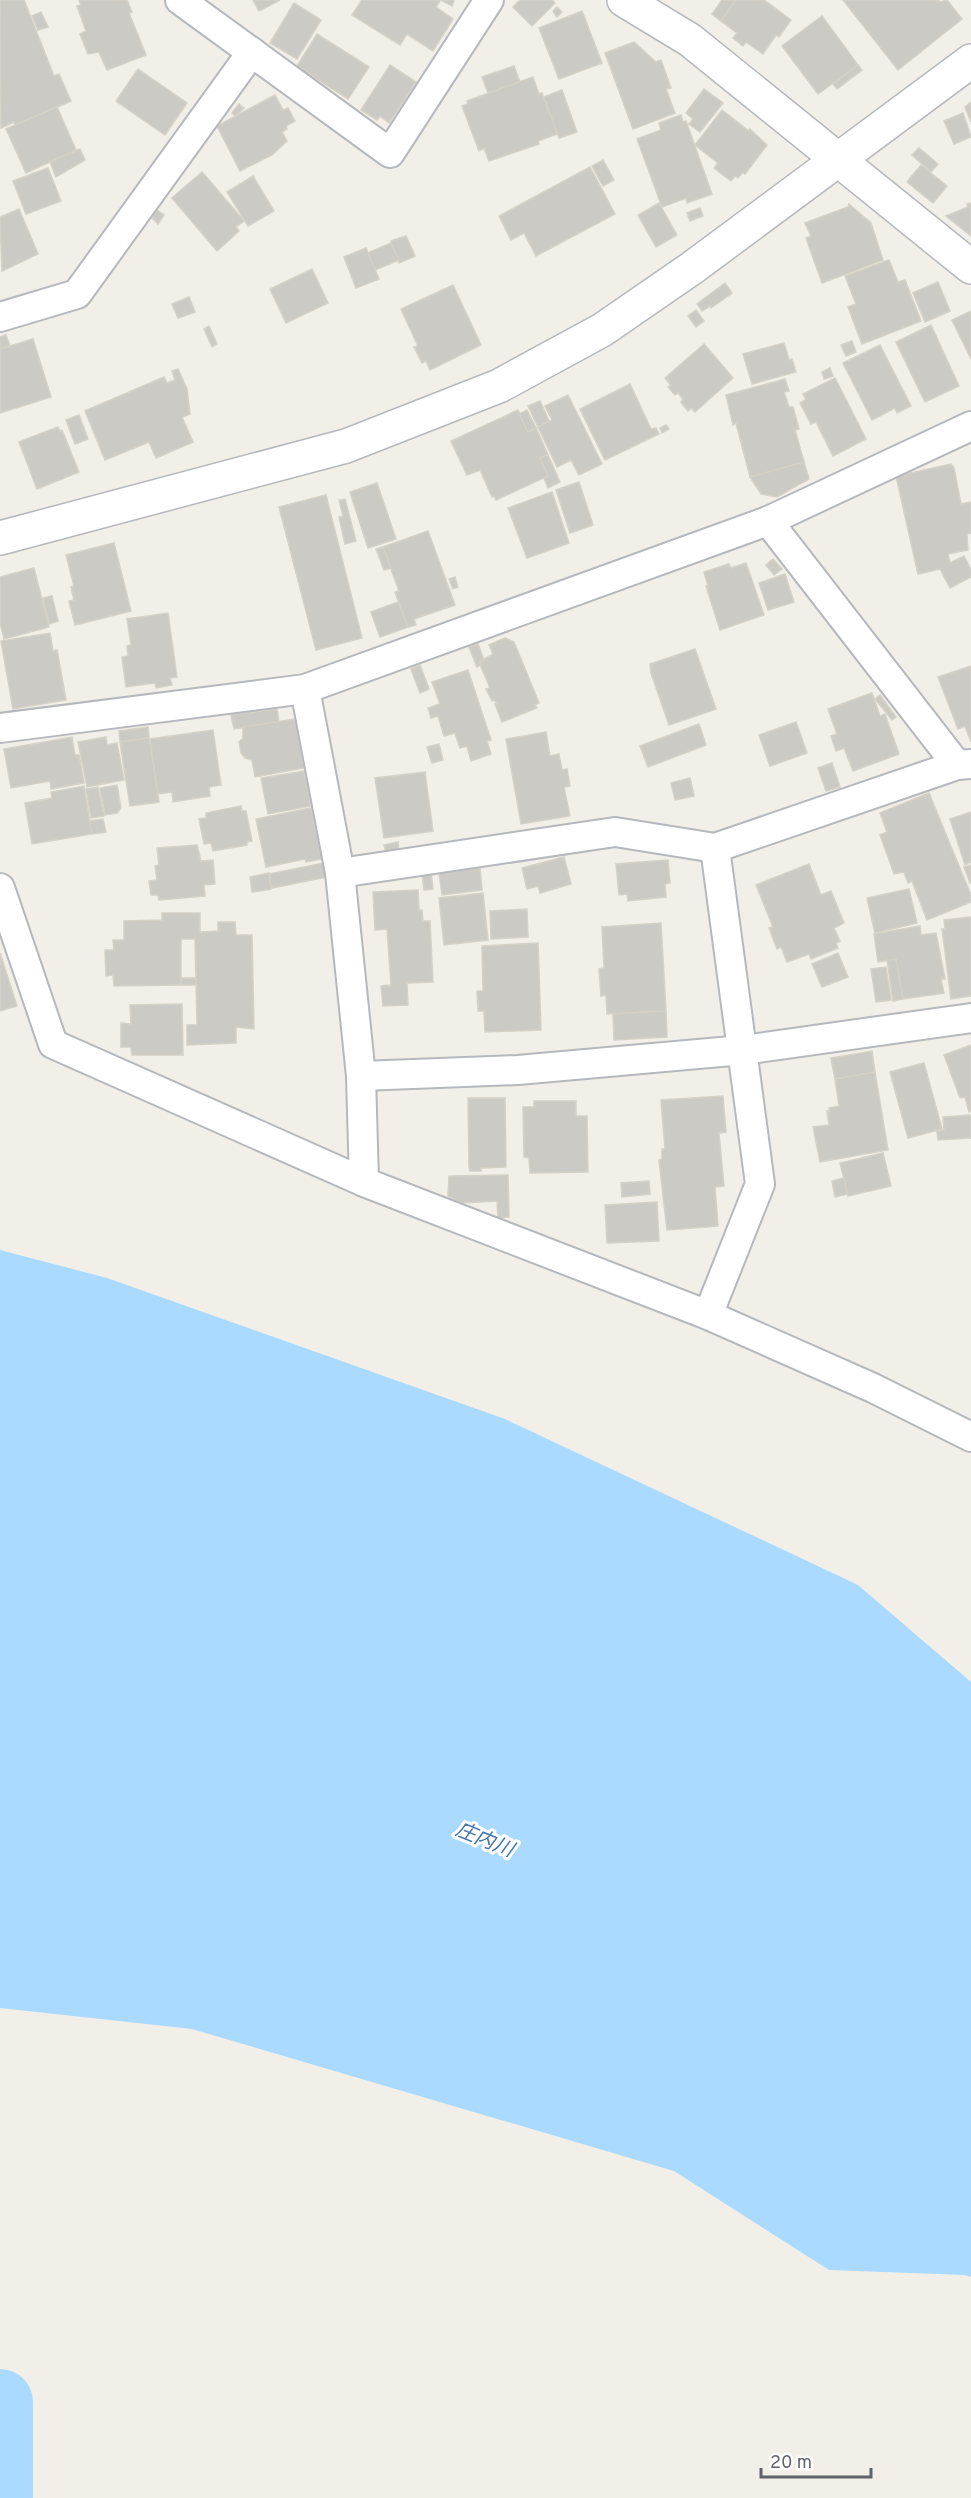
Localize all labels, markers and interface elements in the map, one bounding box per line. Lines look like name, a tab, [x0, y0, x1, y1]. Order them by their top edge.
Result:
water label: 庄内川	[452, 1818, 519, 1865]
scale bar	[761, 2441, 870, 2479]
text: 20 m	[770, 2452, 812, 2475]

